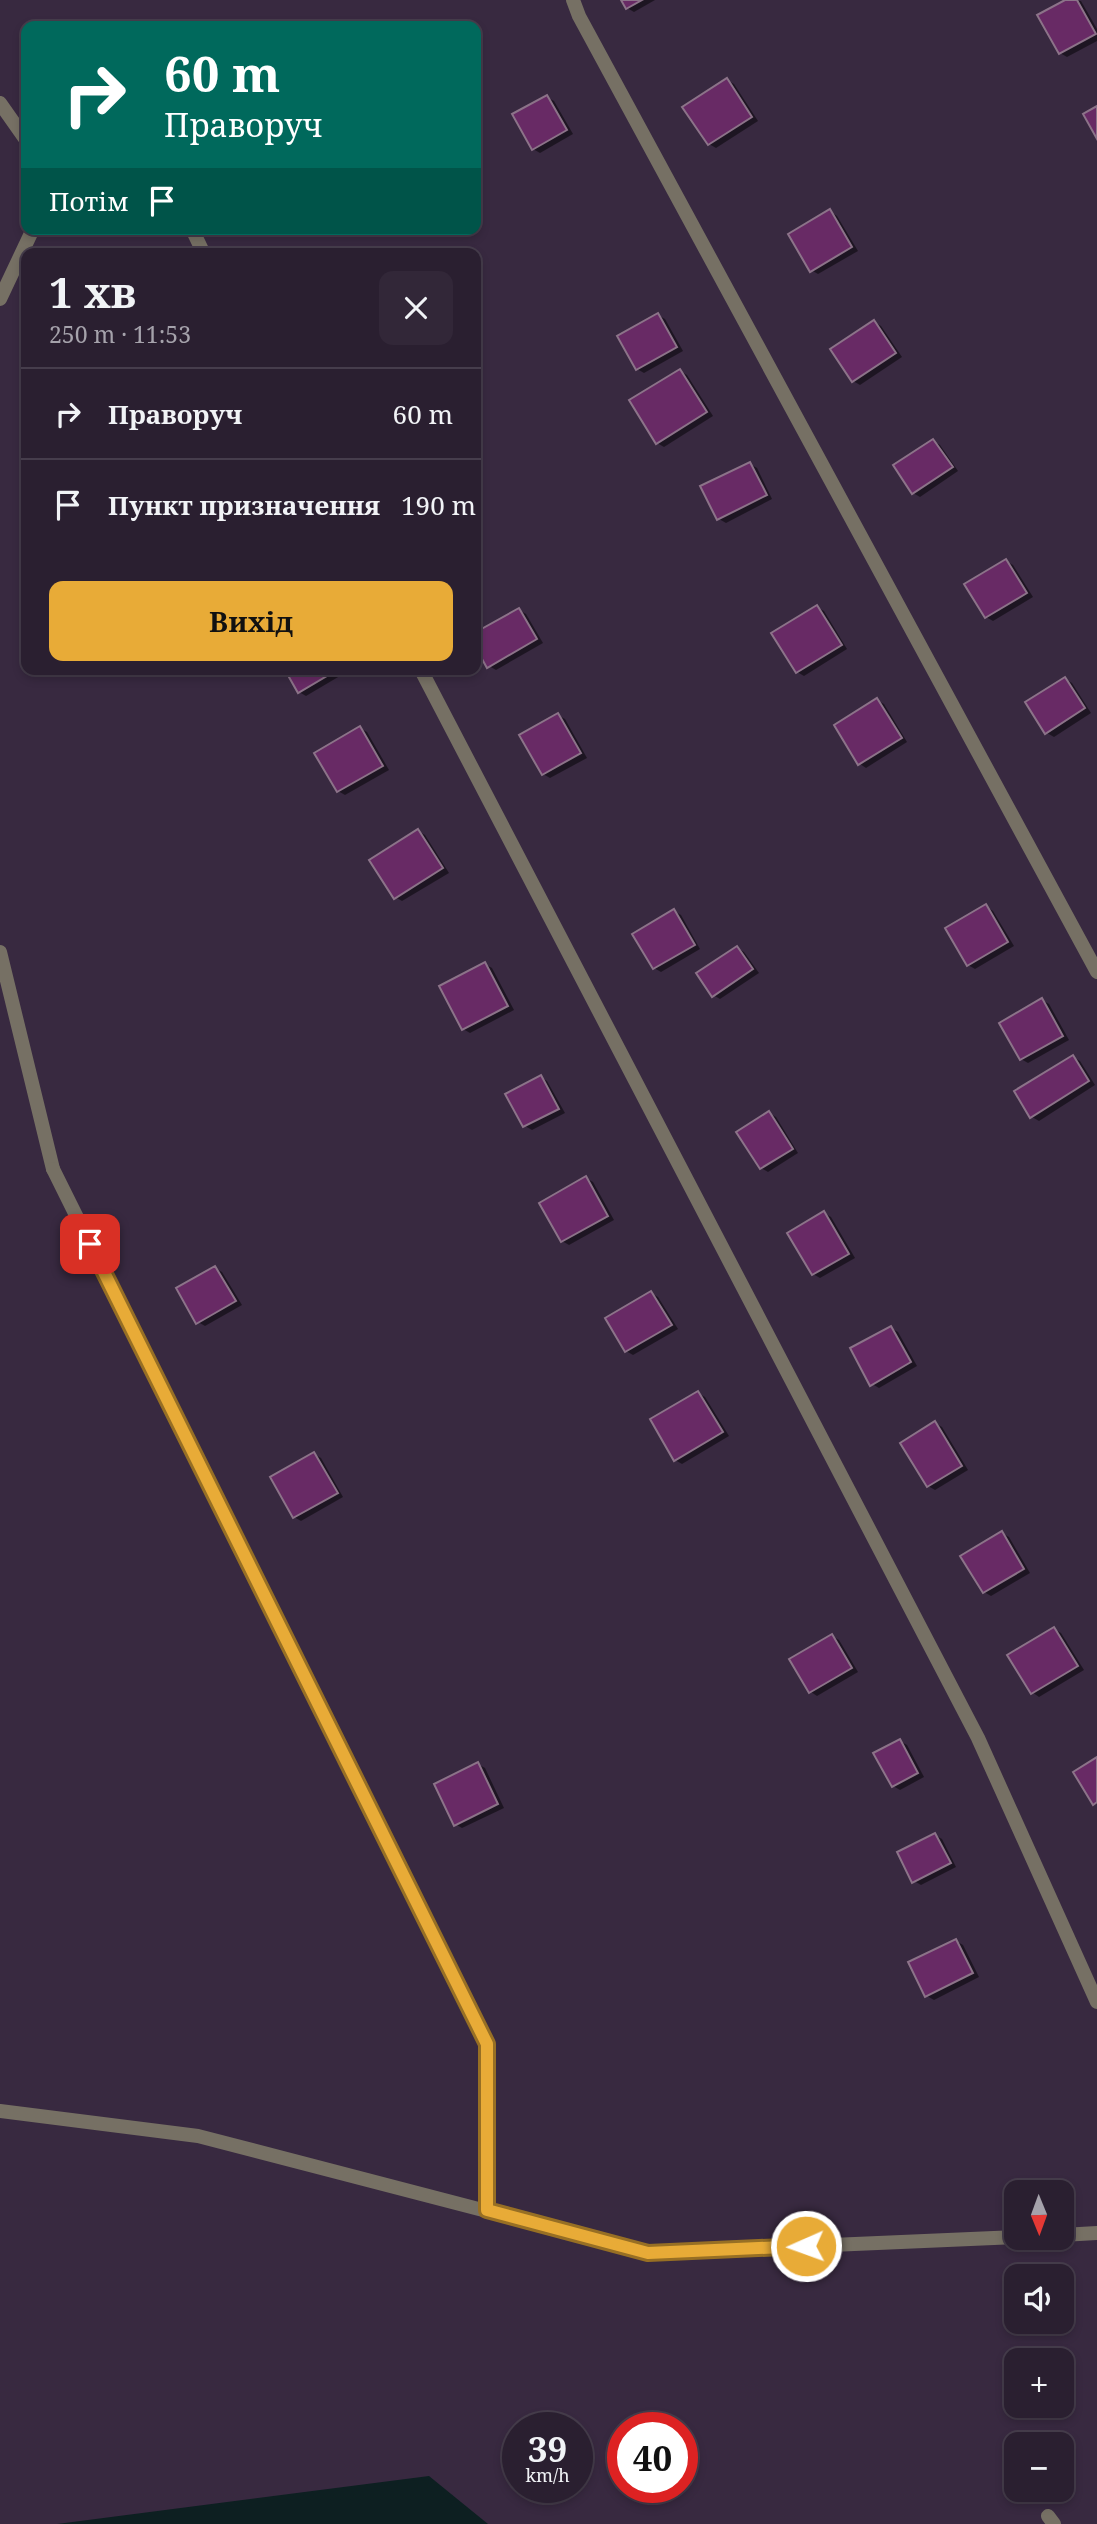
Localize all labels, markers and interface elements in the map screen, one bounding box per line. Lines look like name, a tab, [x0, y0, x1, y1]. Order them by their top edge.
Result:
text: 60 m	[164, 40, 280, 106]
icon: right	[49, 49, 140, 140]
text: Праворуч	[164, 103, 323, 146]
icon: arrive	[143, 182, 181, 220]
text: Потім	[49, 183, 129, 219]
text: 1 хв	[49, 263, 136, 320]
button: close	[379, 271, 453, 345]
text: 250 m · 11:53	[49, 318, 191, 350]
icon: right	[49, 395, 87, 433]
text: Праворуч	[108, 396, 242, 432]
text: 60 m	[393, 396, 453, 432]
icon: arrive	[49, 486, 87, 524]
text: Пункт призначення	[108, 487, 380, 523]
text: 190 m	[401, 487, 476, 523]
button: Вихід	[49, 581, 453, 661]
pin	[60, 1214, 120, 1274]
icon: arrive	[71, 1225, 109, 1263]
north arrow	[1004, 2180, 1074, 2250]
map controls	[1004, 2180, 1074, 2502]
position arrow	[769, 2209, 843, 2283]
button: sound	[1004, 2264, 1074, 2334]
button: +	[1004, 2348, 1074, 2418]
speed limit sign: 40	[607, 2412, 698, 2503]
text: 39	[528, 2425, 567, 2472]
button: −	[1004, 2432, 1074, 2502]
text: km/h	[525, 2463, 570, 2487]

